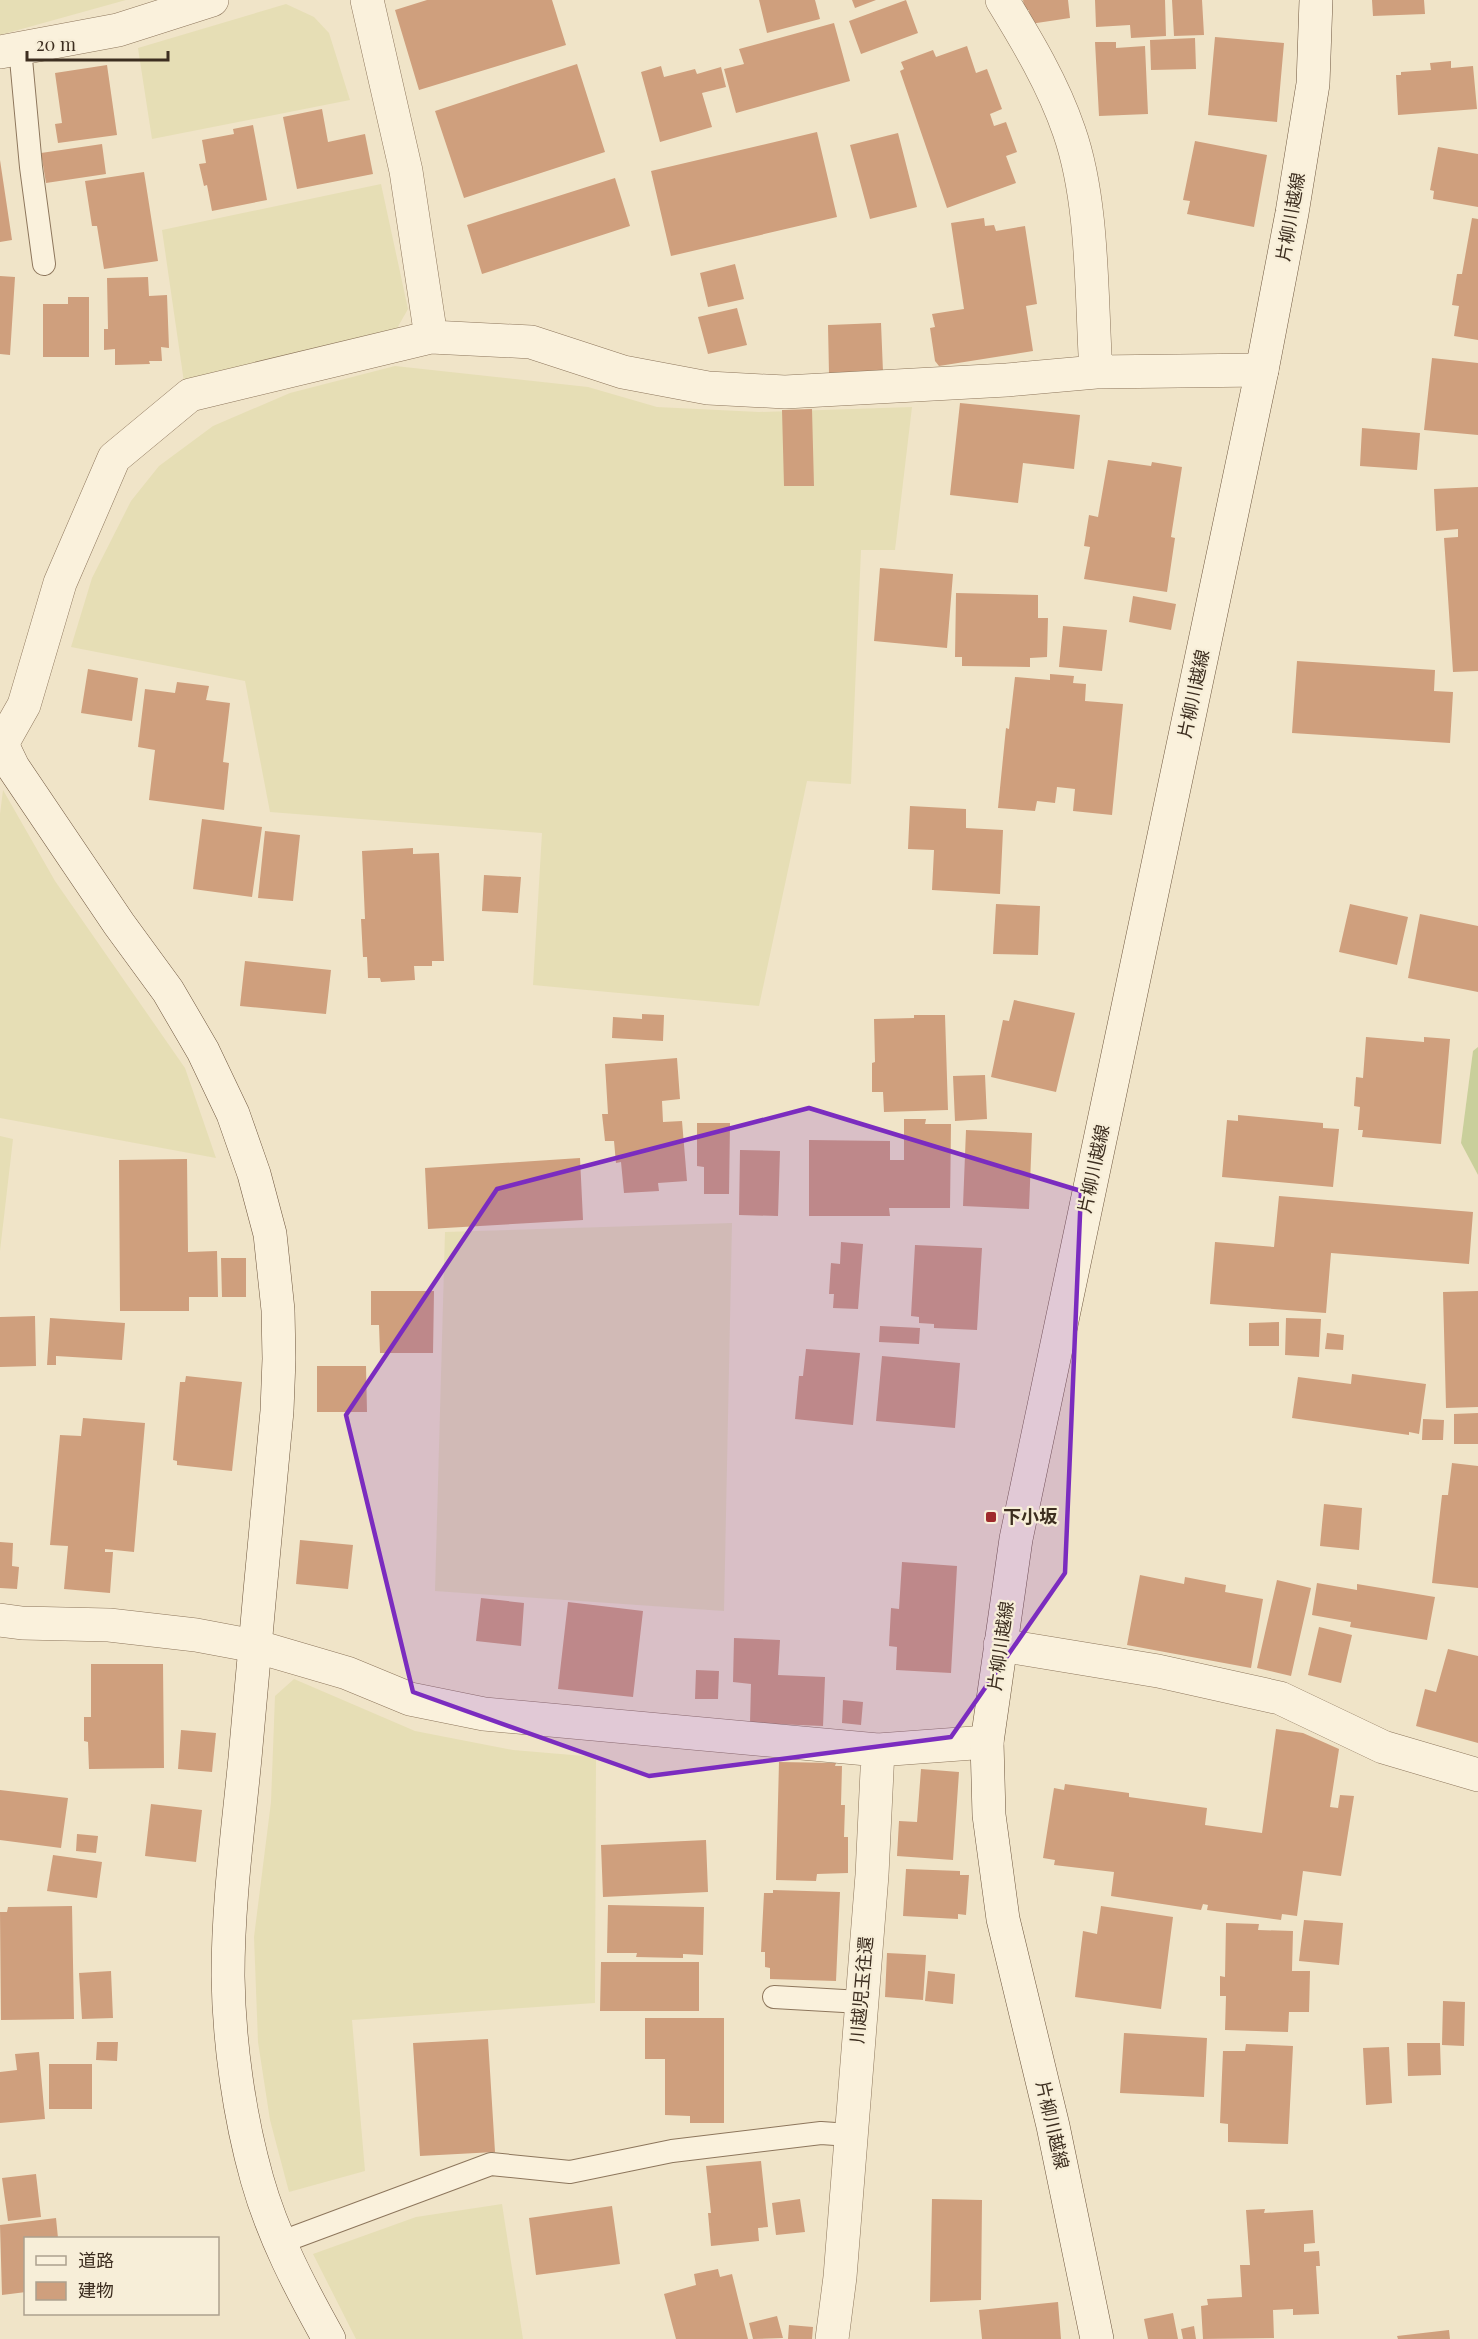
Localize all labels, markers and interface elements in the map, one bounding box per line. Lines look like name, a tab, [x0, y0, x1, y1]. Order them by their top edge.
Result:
scale bar	[27, 24, 168, 62]
text: 20 m	[36, 32, 76, 56]
street label: 片柳川越線	[1270, 170, 1310, 263]
street label: 片柳川越線	[1172, 647, 1214, 740]
street label: 片柳川越線	[1072, 1122, 1114, 1215]
place label: 下小坂	[1003, 1504, 1058, 1528]
marker: 下小坂	[984, 1510, 998, 1524]
street label: 片柳川越線	[982, 1600, 1018, 1692]
street label: 川越児玉往還	[844, 1935, 878, 2045]
street label: 片柳川越線	[1031, 2078, 1075, 2171]
legend	[24, 2237, 219, 2315]
text: 道路	[78, 2248, 114, 2272]
text: 建物	[78, 2278, 114, 2302]

